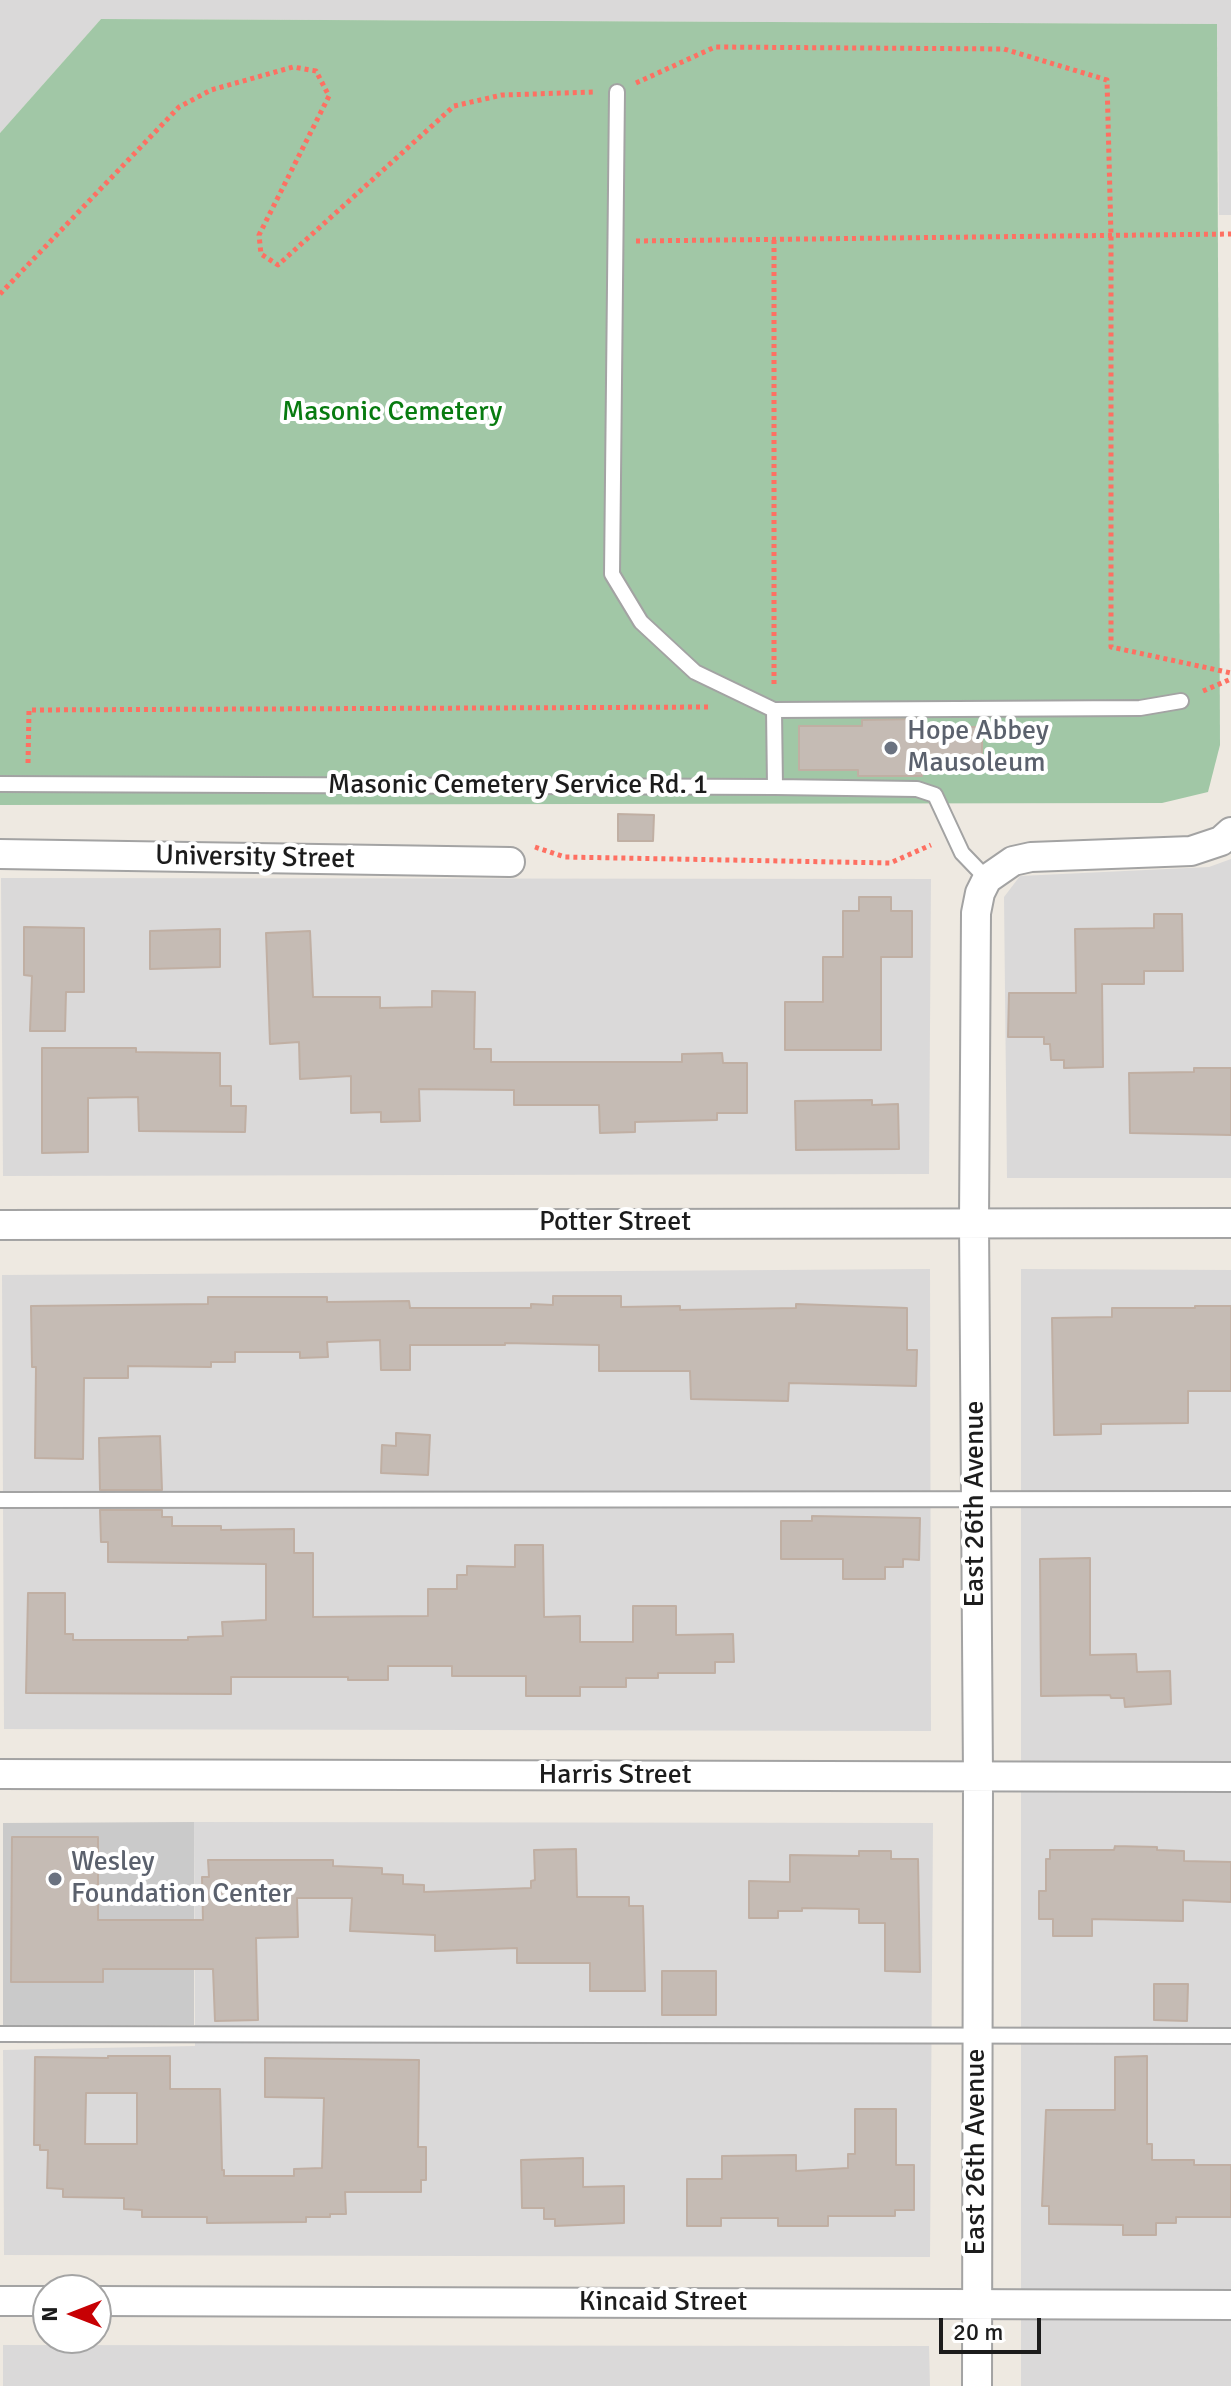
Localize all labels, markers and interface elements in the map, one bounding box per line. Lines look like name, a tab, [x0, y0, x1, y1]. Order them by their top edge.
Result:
park label: Masonic Cemetery	[282, 396, 502, 430]
place label: Hope Abbey Mausoleum	[907, 715, 1049, 781]
marker: Hope Abbey Mausoleum	[882, 739, 900, 757]
street label: Masonic Cemetery Service Rd. 1	[328, 769, 708, 803]
street label: University Street	[155, 839, 355, 877]
street label: Potter Street	[539, 1206, 691, 1240]
street label: East 26th Avenue	[959, 1400, 993, 1608]
street label: Harris Street	[538, 1759, 692, 1793]
place label: Wesley Foundation Center	[71, 1846, 292, 1912]
marker: Wesley Foundation Center	[46, 1870, 64, 1888]
street label: East 26th Avenue	[960, 2048, 994, 2256]
north arrow	[32, 2274, 112, 2354]
street label: Kincaid Street	[579, 2286, 747, 2320]
scale bar	[943, 2302, 1045, 2352]
text: N	[36, 2306, 63, 2322]
text: 20 m	[953, 2317, 1003, 2347]

